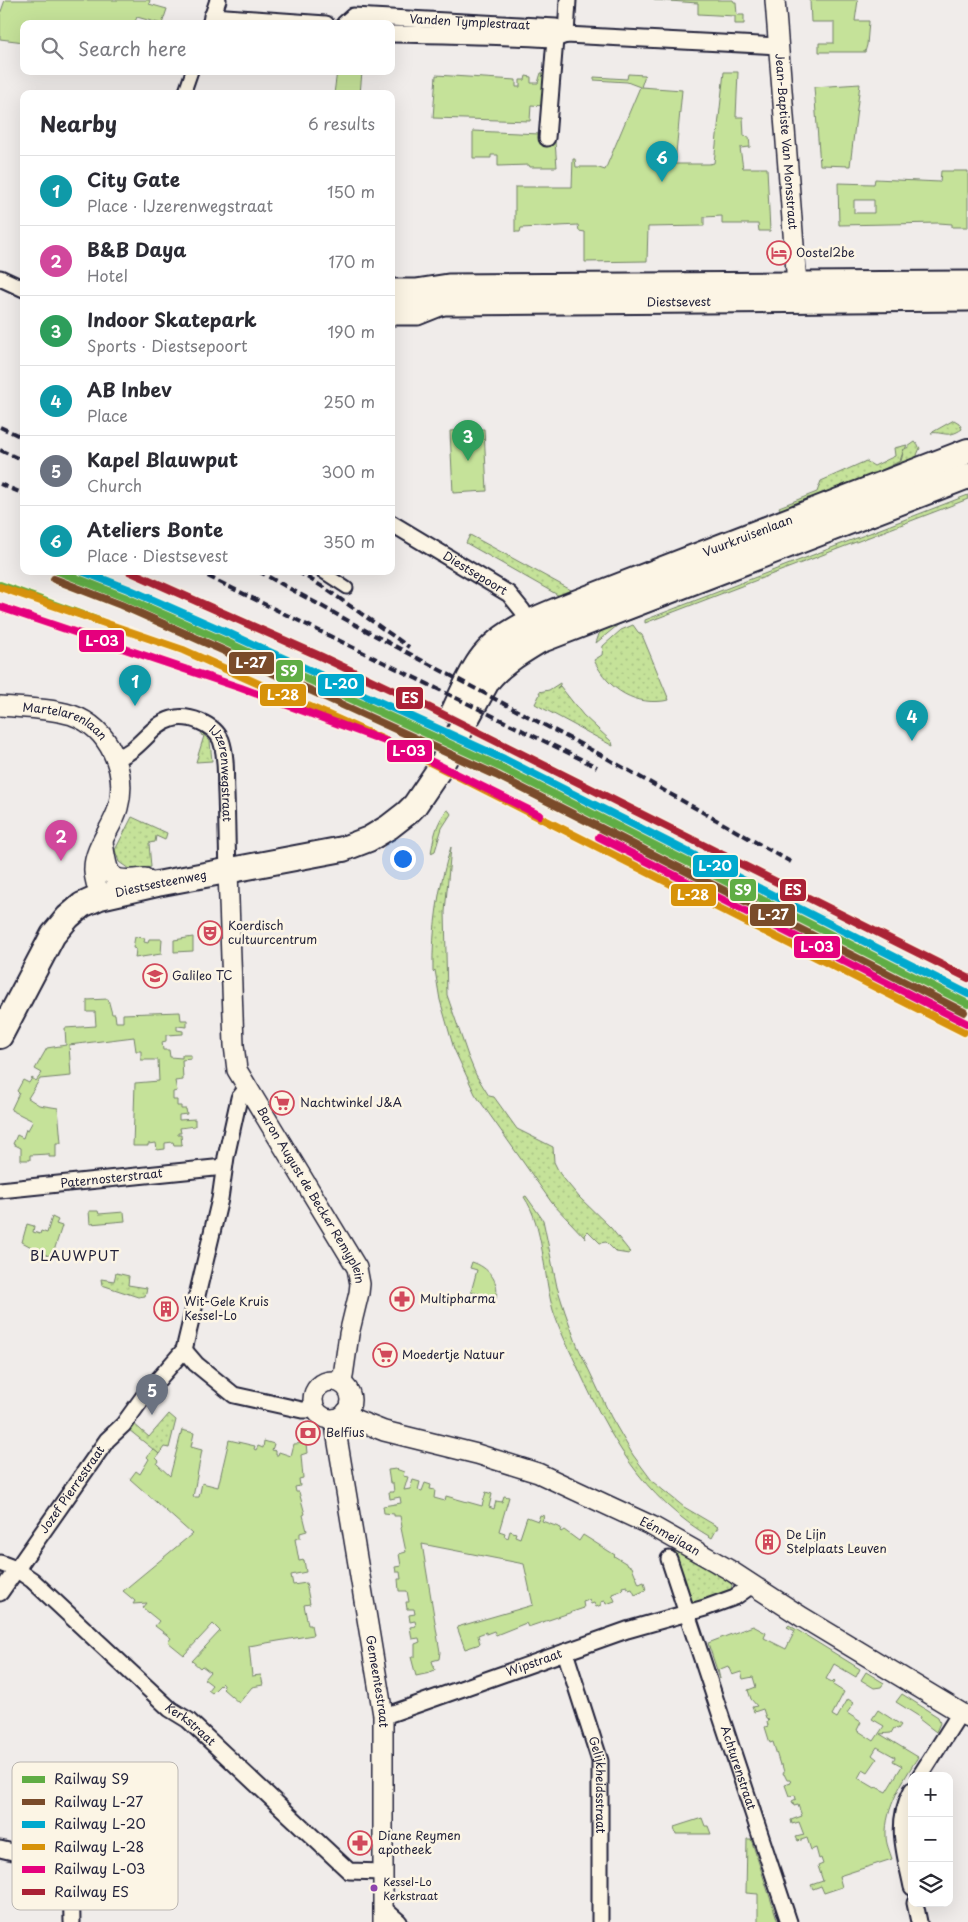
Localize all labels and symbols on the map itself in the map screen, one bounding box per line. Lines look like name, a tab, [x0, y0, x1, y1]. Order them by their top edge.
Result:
street label: Vanden Tymplestraat	[409, 9, 531, 34]
street label: Jean-Baptiste Van Monsstraat	[771, 53, 803, 230]
pin: 6	[646, 141, 678, 182]
hotel icon: Oostel2be	[766, 240, 792, 266]
place label: Oostel2be	[796, 243, 855, 261]
street label: Diestsevest	[647, 292, 711, 310]
pin: 3	[452, 420, 484, 461]
street label: Vuurkruisenlaan	[700, 510, 795, 561]
street label: Diestsepoort	[440, 546, 511, 599]
line badge: L-03	[78, 629, 125, 653]
text: L-03	[85, 630, 119, 651]
line badge: L-27	[228, 651, 275, 675]
text: L-27	[235, 652, 268, 673]
line badge: S9	[275, 659, 304, 683]
text: S9	[280, 660, 298, 681]
pin: 1	[119, 665, 151, 706]
line badge: L-20	[317, 673, 365, 697]
text: L-20	[324, 673, 358, 694]
line badge: L-28	[259, 683, 307, 707]
text: L-28	[267, 684, 299, 705]
line badge: ES	[395, 686, 424, 710]
text: ES	[401, 687, 419, 708]
street label: Martelarenlaan	[22, 698, 112, 744]
pin: 4	[896, 700, 928, 741]
street label: IJzerenwegstraat	[206, 720, 237, 822]
line badge: L-03	[386, 739, 433, 763]
text: L-03	[392, 740, 426, 761]
pin: 2	[45, 820, 77, 861]
your location	[390, 846, 416, 872]
line badge: L-20	[692, 854, 739, 878]
text: L-20	[698, 855, 732, 876]
street label: Diestsesteenweg	[113, 865, 208, 901]
line badge: S9	[729, 878, 757, 902]
line badge: ES	[779, 878, 807, 902]
text: S9	[734, 879, 752, 900]
text: ES	[784, 879, 802, 900]
line badge: L-28	[670, 883, 717, 907]
text: L-28	[677, 884, 709, 905]
line badge: L-27	[749, 903, 796, 927]
text: L-27	[757, 904, 790, 925]
place label: Koerdisch cultuurcentrum	[228, 916, 317, 948]
theatre icon: Koerdisch cultuurcentrum	[197, 920, 223, 946]
line badge: L-03	[793, 935, 841, 959]
text: L-03	[800, 936, 834, 957]
school or university icon: Galileo TC	[142, 963, 168, 989]
place label: Galileo TC	[172, 966, 232, 984]
supermarket icon: Nachtwinkel J&A	[269, 1090, 295, 1116]
place label: Nachtwinkel J&A	[300, 1093, 402, 1111]
street label: Baron August de Becker Remyplein	[253, 1103, 370, 1285]
street label: Paternosterstraat	[59, 1163, 163, 1192]
district label: BLAUWPUT	[30, 1245, 120, 1266]
pharmacy icon: Multipharma	[389, 1286, 415, 1312]
place label: Multipharma	[420, 1289, 496, 1307]
place label: Wit-Gele Kruis Kessel-Lo	[184, 1292, 269, 1324]
building icon: Wit-Gele Kruis Kessel-Lo	[153, 1296, 179, 1322]
supermarket icon: Moedertje Natuur	[372, 1342, 398, 1368]
place label: Moedertje Natuur	[402, 1345, 505, 1363]
pin: 5	[136, 1374, 168, 1415]
bank icon: Belfius	[295, 1420, 321, 1446]
place label: Belfius	[326, 1423, 365, 1441]
street label: Jozef Pierrestraat	[34, 1442, 108, 1537]
street label: Eénmeilaan	[637, 1512, 704, 1560]
place label: De Lijn Stelplaats Leuven	[786, 1525, 887, 1557]
building icon: De Lijn Stelplaats Leuven	[755, 1529, 781, 1555]
street label: Gemeentestraat	[362, 1634, 393, 1728]
street label: Wipstraat	[503, 1644, 564, 1680]
street label: Kerkstraat	[161, 1699, 220, 1750]
street label: Achturenstraat	[717, 1723, 761, 1812]
street label: Gelijkheidsstraat	[585, 1734, 610, 1834]
legend	[12, 1762, 178, 1910]
text: Railway S9	[54, 1768, 129, 1789]
text: Railway L-27	[54, 1791, 143, 1812]
text: Railway L-20	[54, 1813, 146, 1834]
place label: Diane Reymen apotheek	[378, 1826, 461, 1858]
pharmacy icon: Diane Reymen apotheek	[347, 1830, 373, 1856]
text: Railway L-28	[54, 1836, 144, 1857]
text: Railway L-03	[54, 1858, 145, 1879]
place label: Kessel-Lo Kerkstraat	[383, 1873, 439, 1904]
text: Railway ES	[54, 1881, 129, 1902]
marker: Kessel-Lo Kerkstraat	[369, 1883, 379, 1893]

